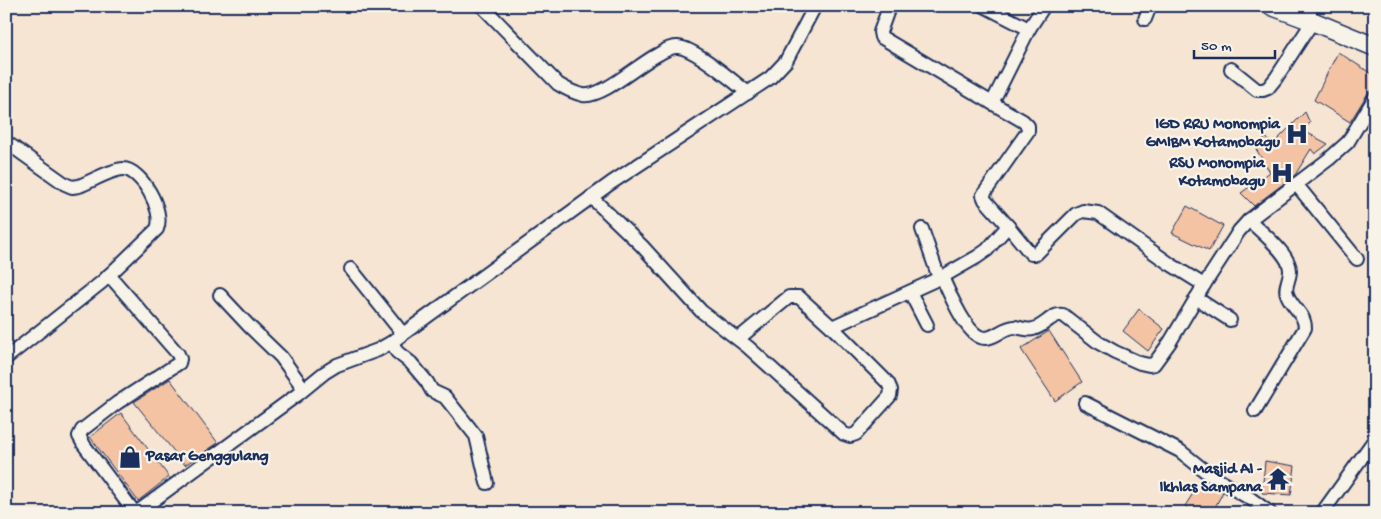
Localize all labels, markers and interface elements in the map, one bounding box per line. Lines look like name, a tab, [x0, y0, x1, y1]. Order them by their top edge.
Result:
scale bar	[1194, 28, 1275, 60]
text: 50 m	[1201, 38, 1232, 56]
place label: IGD RRU Monompia GMIBM Kotamobagu	[1146, 116, 1281, 153]
hospital icon: IGD RRU Monompia GMIBM Kotamobagu	[1284, 121, 1310, 147]
place label: RSU Monompia Kotamobagu	[1168, 155, 1266, 192]
hospital icon: RSU Monompia Kotamobagu	[1269, 160, 1295, 186]
shop icon: Pasar Genggulang	[117, 444, 143, 470]
place label: Pasar Genggulang	[145, 448, 269, 467]
place label: Masjid Al - Ikhlas Sampana	[1159, 461, 1263, 498]
temple icon: Masjid Al - Ikhlas Sampana	[1265, 466, 1291, 492]

